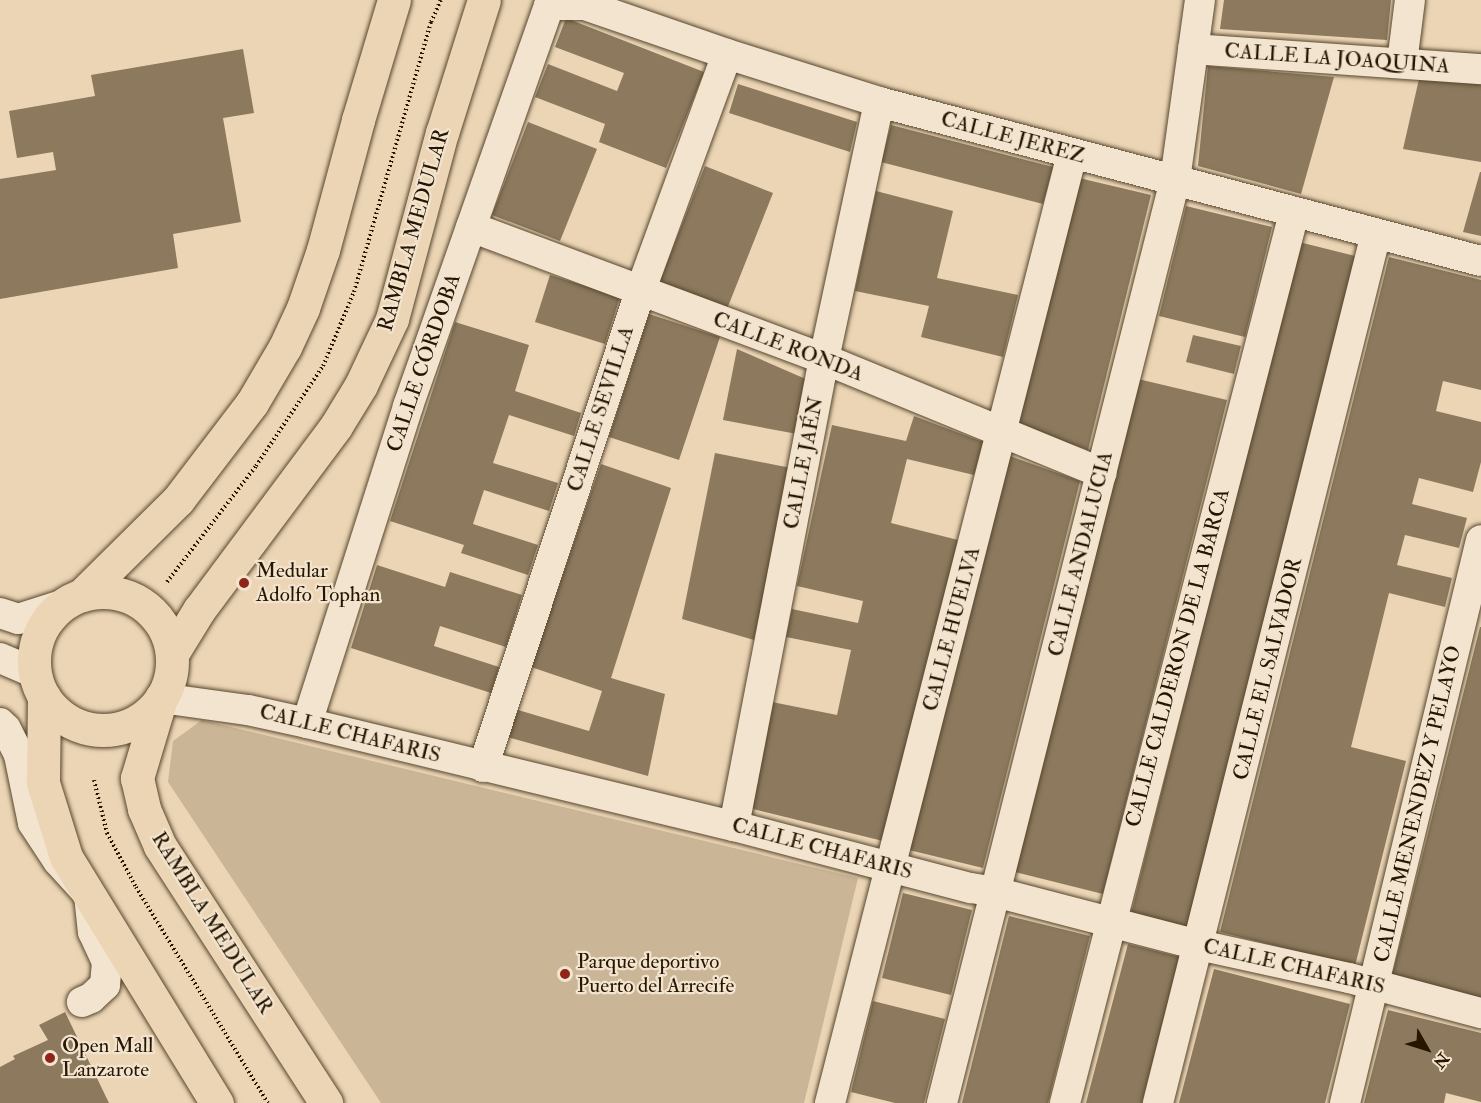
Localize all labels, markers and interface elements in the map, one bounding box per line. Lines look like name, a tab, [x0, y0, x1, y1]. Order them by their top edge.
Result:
street label: CALLE LA JOAQUINA	[1224, 39, 1450, 79]
street label: CALLE JEREZ	[938, 107, 1088, 169]
street label: RAMBLA MEDULAR	[373, 126, 455, 334]
street label: CALLE CÓRDOBA	[382, 270, 466, 456]
street label: CALLE RONDA	[709, 307, 867, 387]
street label: CALLE SEVILLA	[562, 323, 640, 495]
street label: CALLE JAÉN	[779, 395, 829, 531]
street label: CALLE ANDALUCIA	[1043, 449, 1119, 659]
street label: CALLE CALDERON DE LA BARCA	[1121, 486, 1235, 830]
street label: CALLE HUELVA	[918, 544, 986, 714]
street label: CALLE EL SALVADOR	[1228, 555, 1308, 783]
place label: Medular Adolfo Tophan	[256, 558, 380, 608]
marker: Medular Adolfo Tophan	[237, 576, 251, 590]
street label: CALLE MENENDEZ Y PELAYO	[1369, 643, 1467, 965]
street label: CALLE CHAFARIS	[257, 699, 443, 769]
street label: CALLE CHAFARIS	[729, 813, 915, 885]
street label: RAMBLA MEDULAR	[146, 827, 278, 1019]
street label: CALLE CHAFARIS	[1201, 934, 1387, 1000]
place label: Parque deportivo Puerto del Arrecife	[577, 949, 734, 999]
marker: Parque deportivo Puerto del Arrecife	[558, 967, 572, 981]
north arrow	[1397, 1019, 1457, 1079]
place label: Open Mall Lanzarote	[62, 1033, 153, 1083]
text: N	[1429, 1048, 1453, 1072]
marker: Open Mall Lanzarote	[43, 1051, 57, 1065]

